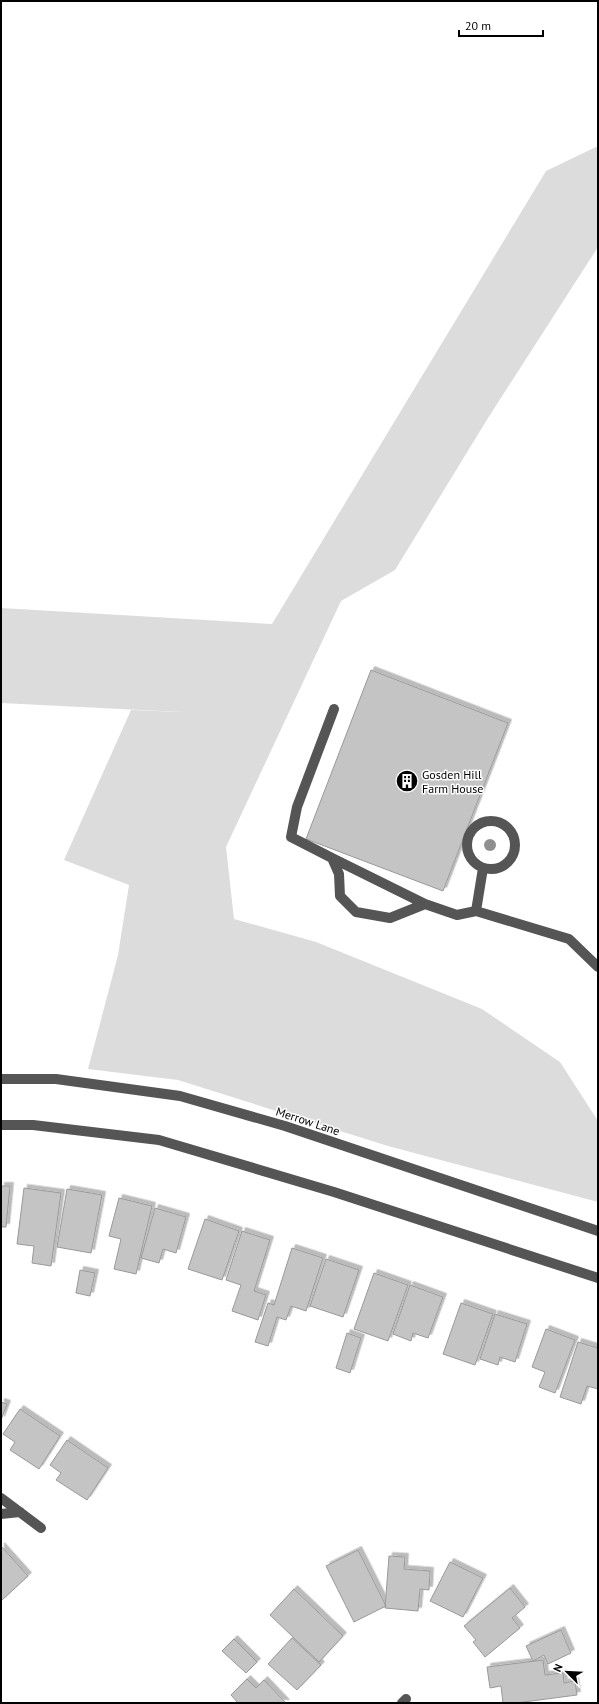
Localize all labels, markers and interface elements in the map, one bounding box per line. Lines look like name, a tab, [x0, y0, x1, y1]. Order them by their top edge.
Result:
scale bar	[459, 12, 543, 38]
text: 20 m	[465, 18, 491, 33]
place label: Gosden Hill Farm House	[422, 767, 483, 796]
building icon: Gosden Hill Farm House	[394, 768, 420, 794]
street label: Merrow Lane	[274, 1104, 342, 1138]
north arrow	[547, 1652, 587, 1692]
text: N	[550, 1662, 566, 1674]

